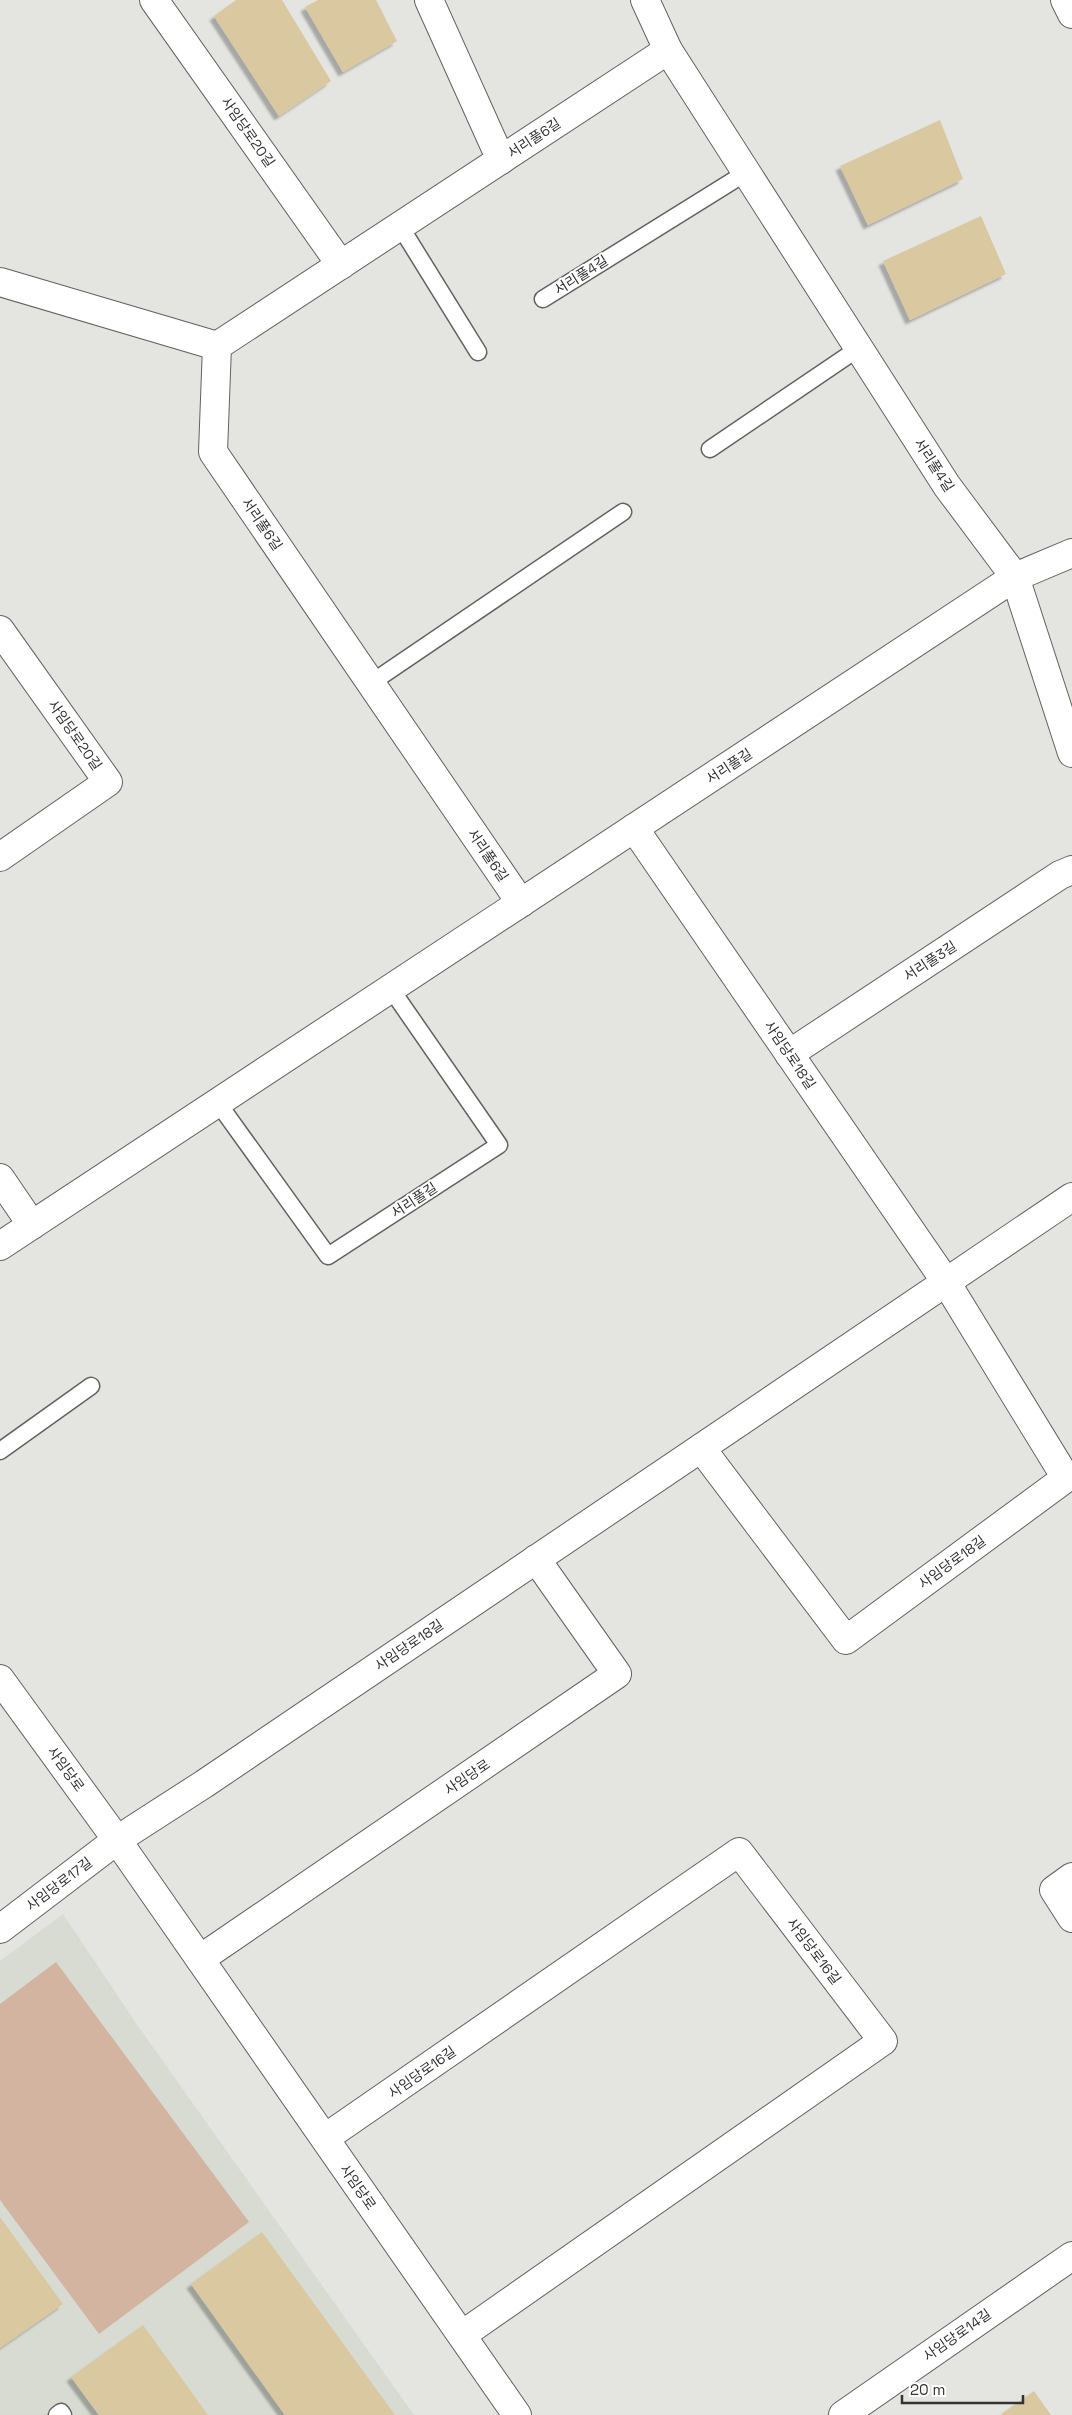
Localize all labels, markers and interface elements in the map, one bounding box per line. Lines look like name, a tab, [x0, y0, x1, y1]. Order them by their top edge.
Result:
street label: 사임당로20길	[217, 93, 279, 171]
street label: 서리풀6길	[504, 114, 564, 162]
street label: 서리풀4길	[551, 251, 611, 299]
street label: 서리풀4길	[910, 435, 958, 495]
street label: 서리풀6길	[238, 494, 286, 554]
street label: 사임당로20길	[44, 696, 106, 774]
street label: 서리풀길	[702, 744, 756, 788]
street label: 서리풀6길	[464, 825, 512, 885]
street label: 서리풀3길	[900, 937, 960, 985]
street label: 사임당로18길	[760, 1017, 820, 1093]
street label: 서리풀길	[387, 1178, 441, 1222]
street label: 사임당로18길	[915, 1532, 989, 1592]
street label: 사임당로18길	[371, 1615, 447, 1675]
street label: 사임당로	[44, 1743, 88, 1795]
street label: 사임당로	[441, 1755, 493, 1799]
street label: 사임당로17길	[22, 1853, 96, 1915]
street label: 사임당로16길	[783, 1914, 845, 1988]
street label: 사임당로16길	[385, 2042, 459, 2102]
street label: 사임당로	[336, 2161, 380, 2213]
street label: 사임당로14길	[919, 2305, 995, 2365]
scale bar	[902, 2372, 1023, 2404]
text: 20 m	[910, 2380, 945, 2399]

